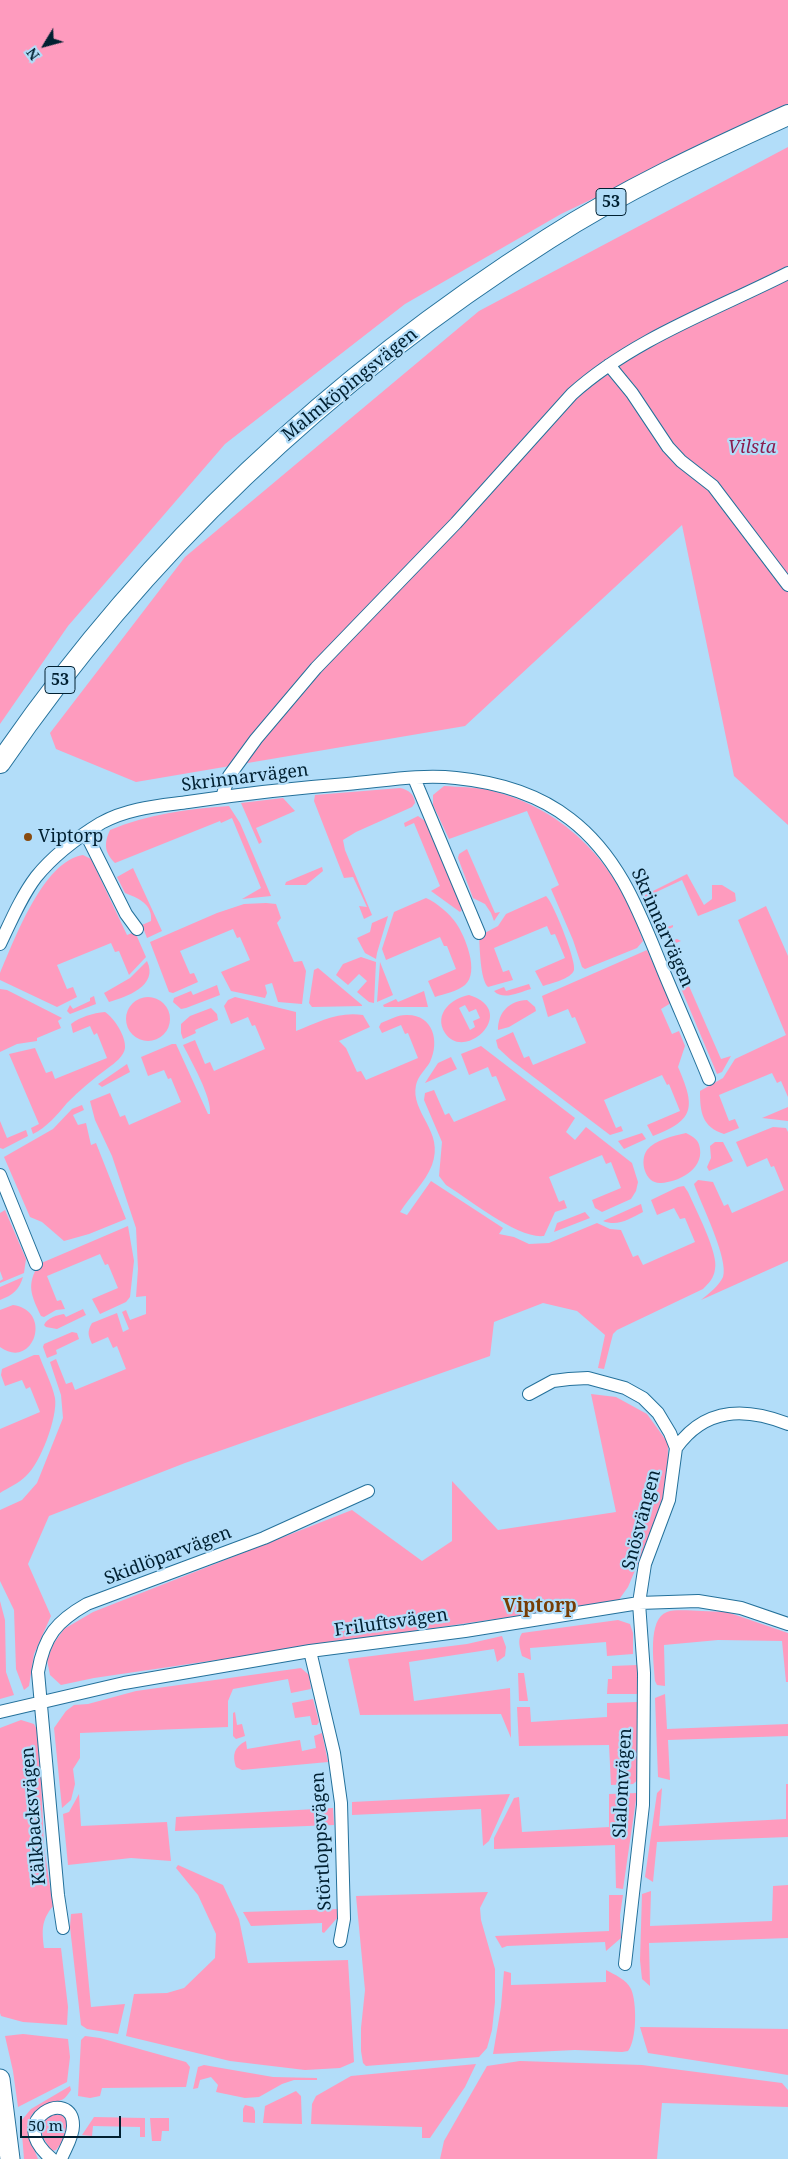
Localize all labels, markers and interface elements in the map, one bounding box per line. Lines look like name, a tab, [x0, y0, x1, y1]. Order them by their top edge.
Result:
north arrow	[20, 20, 70, 70]
text: N	[22, 44, 44, 64]
road number: 53	[596, 188, 626, 216]
street label: Malmköpingsvägen	[278, 324, 422, 446]
park label: Vilsta	[728, 437, 776, 459]
road number: 53	[45, 666, 75, 694]
street label: Skrinnarvägen	[180, 759, 310, 797]
place label: Viptorp	[38, 826, 103, 848]
marker: Viptorp	[22, 831, 34, 843]
street label: Skrinnarvägen	[626, 865, 698, 991]
street label: Snösvängen	[618, 1467, 666, 1573]
street label: Skidlöparvägen	[101, 1522, 235, 1590]
district label: Viptorp	[503, 1596, 577, 1618]
street label: Friluftsvägen	[333, 1604, 449, 1642]
street label: Slalomvägen	[609, 1728, 637, 1838]
street label: Kälkbacksvägen	[17, 1746, 51, 1886]
street label: Störtloppsvägen	[308, 1771, 336, 1911]
scale bar	[22, 2106, 124, 2138]
text: 50 m	[28, 2115, 63, 2135]

